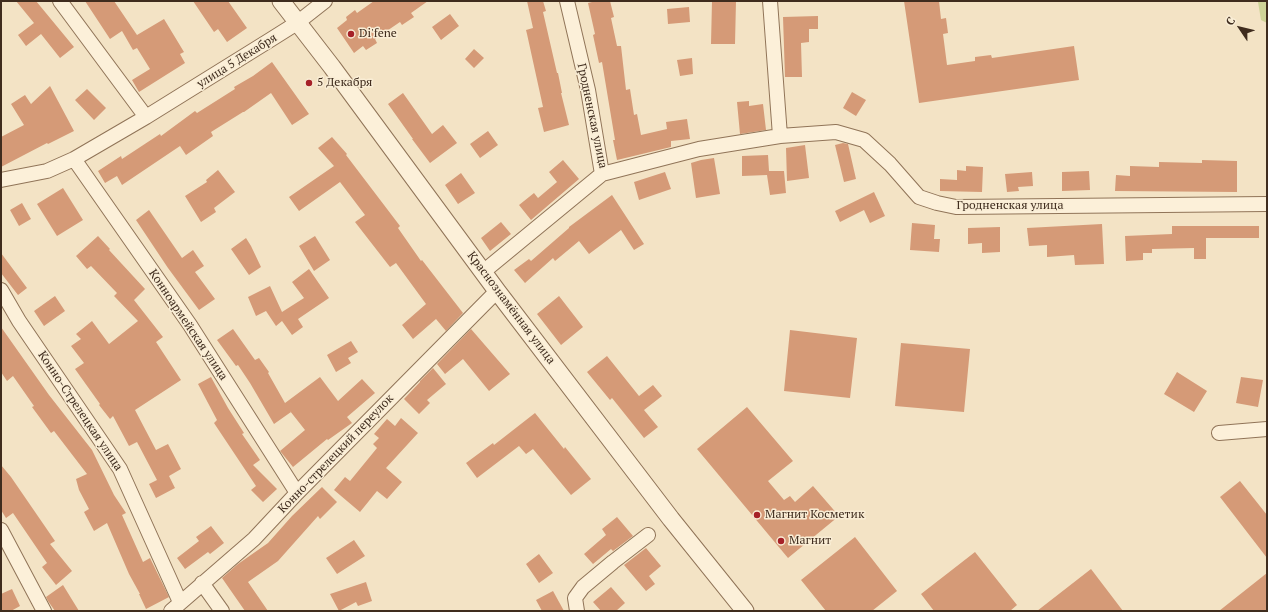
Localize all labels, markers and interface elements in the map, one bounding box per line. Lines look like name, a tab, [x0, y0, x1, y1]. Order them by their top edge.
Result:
north arrow	[1220, 8, 1260, 48]
text: С	[1222, 14, 1238, 28]
place label: Di'fene	[359, 27, 397, 41]
marker: Di'fene	[346, 29, 356, 39]
street label: улица 5 Декабря	[194, 31, 280, 91]
street label: Гродненская улица	[574, 62, 610, 170]
place label: 5 Декабря	[317, 76, 372, 90]
marker: 5 Декабря	[304, 78, 314, 88]
street label: Гродненская улица	[956, 199, 1064, 213]
street label: Краснознамённая улица	[464, 249, 558, 367]
street label: Конноармейская улица	[145, 267, 231, 383]
street label: Конно-Стрелецкая улица	[35, 348, 125, 474]
street label: Конно-стрелецкий переулок	[275, 392, 397, 516]
place label: Магнит Косметик	[765, 508, 864, 522]
marker: Магнит Косметик	[752, 510, 762, 520]
place label: Магнит	[789, 534, 831, 548]
marker: Магнит	[776, 536, 786, 546]

